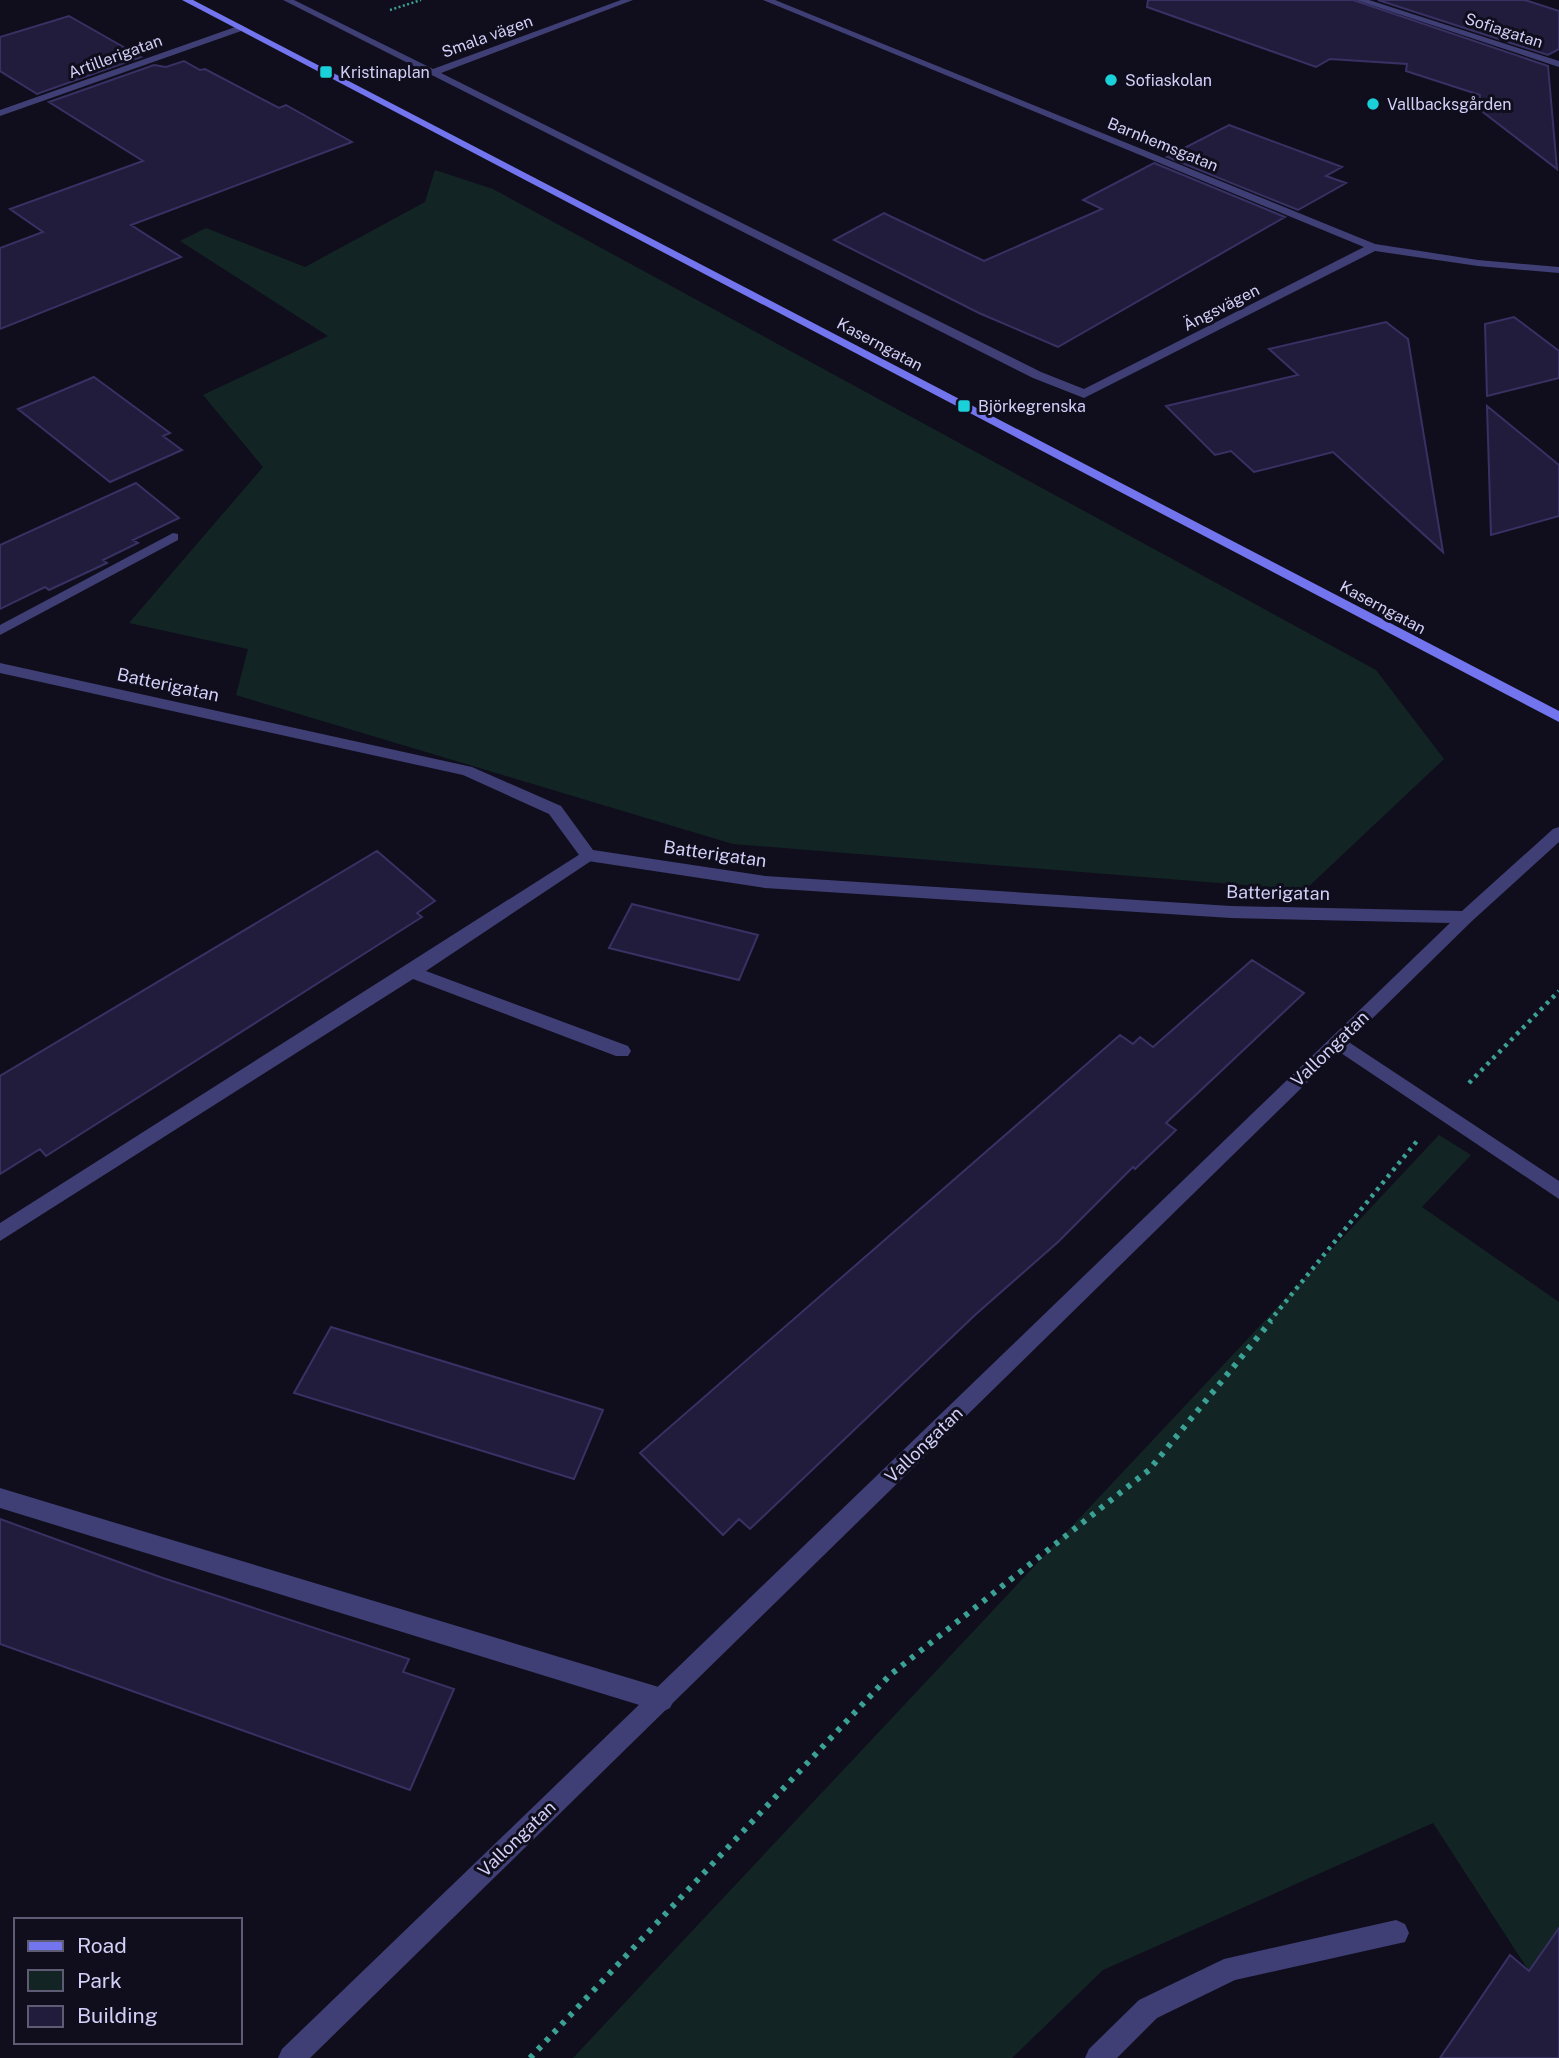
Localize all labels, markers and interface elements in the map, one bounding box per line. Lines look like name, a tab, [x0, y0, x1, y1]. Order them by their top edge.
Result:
street label: Sofiagatan	[1462, 9, 1545, 52]
street label: Smala vägen	[439, 11, 535, 62]
street label: Artillerigatan	[66, 31, 165, 82]
place label: Kristinaplan	[340, 63, 430, 82]
marker: Kristinaplan	[318, 64, 334, 80]
place label: Sofiaskolan	[1125, 71, 1212, 90]
marker: Sofiaskolan	[1103, 72, 1119, 88]
place label: Vallbacksgården	[1387, 95, 1512, 114]
marker: Vallbacksgården	[1365, 96, 1381, 112]
street label: Barnhemsgatan	[1105, 114, 1221, 175]
street label: Ängsvägen	[1179, 279, 1263, 335]
street label: Kaserngatan	[834, 314, 926, 375]
place label: Björkegrenska	[978, 397, 1086, 416]
marker: Björkegrenska	[956, 398, 972, 414]
street label: Kaserngatan	[1337, 577, 1429, 638]
street label: Batterigatan	[115, 663, 221, 706]
street label: Batterigatan	[662, 836, 768, 871]
street label: Batterigatan	[1226, 881, 1330, 904]
street label: Vallongatan	[1286, 1006, 1373, 1091]
street label: Vallongatan	[880, 1402, 967, 1487]
street label: Vallongatan	[473, 1796, 560, 1881]
legend	[14, 1918, 242, 2044]
text: Road	[77, 1933, 127, 1958]
text: Park	[77, 1968, 122, 1993]
text: Building	[77, 2003, 158, 2028]

